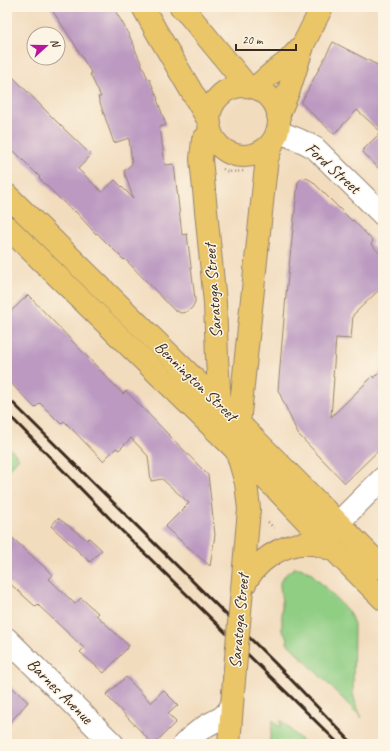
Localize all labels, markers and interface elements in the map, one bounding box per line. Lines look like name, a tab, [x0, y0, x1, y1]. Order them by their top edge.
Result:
north arrow	[26, 26, 66, 66]
scale bar	[236, 26, 296, 52]
text: 20 m	[242, 32, 264, 48]
text: N	[48, 37, 64, 50]
street label: Ford Street	[301, 138, 367, 200]
street label: Saratoga Street	[199, 241, 227, 339]
street label: Bennington Street	[150, 336, 243, 427]
street label: Saratoga Street	[224, 571, 254, 669]
street label: Barnes Avenue	[23, 654, 98, 729]

